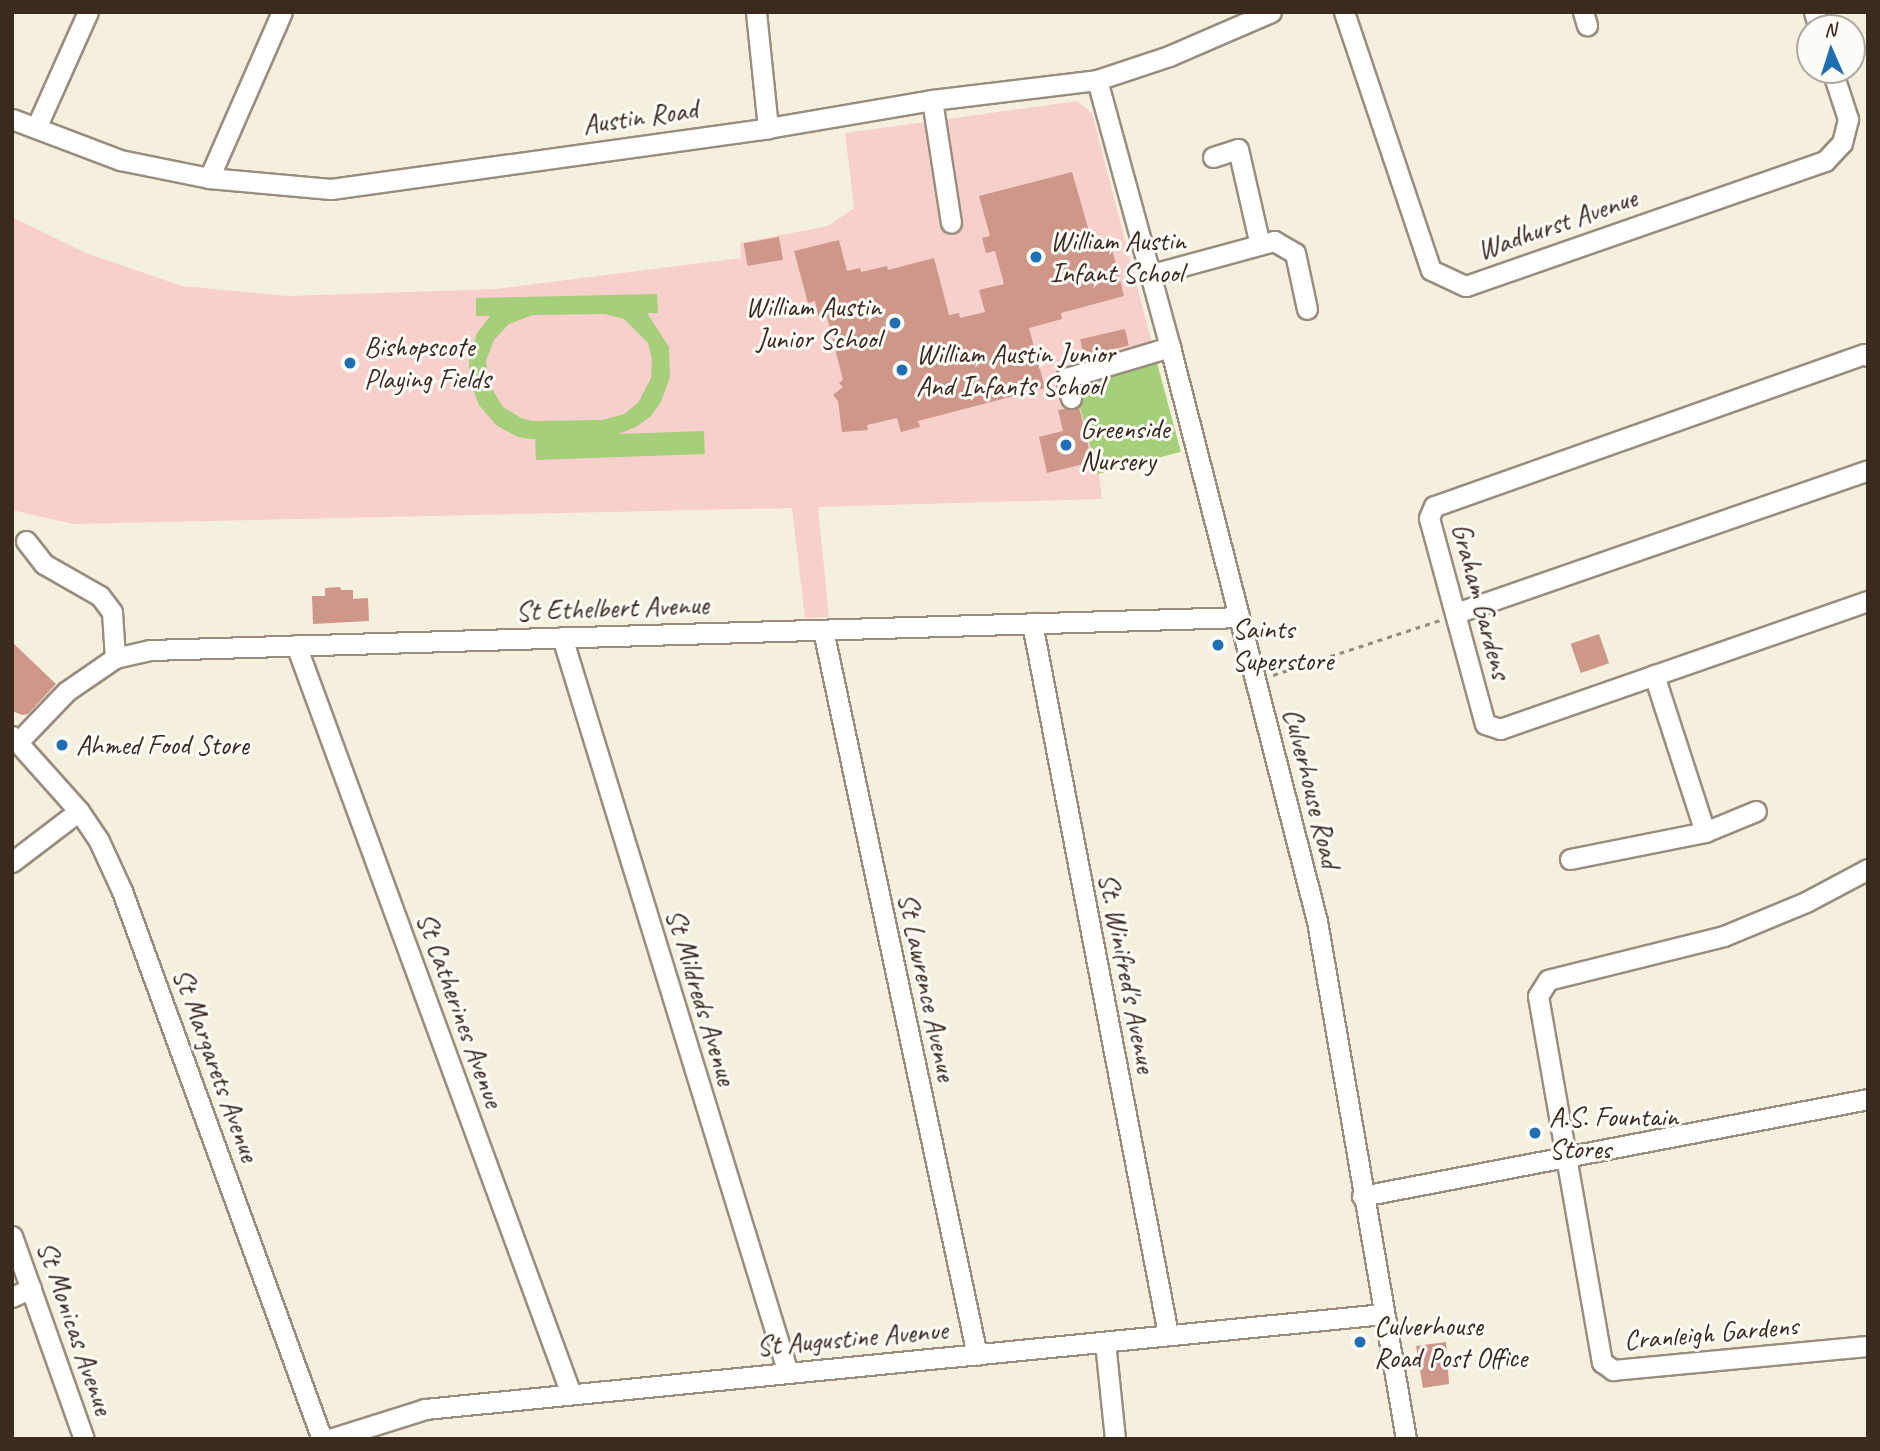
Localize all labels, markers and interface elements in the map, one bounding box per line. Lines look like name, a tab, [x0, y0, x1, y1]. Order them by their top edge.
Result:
north arrow	[1796, 14, 1866, 84]
text: N	[1823, 18, 1837, 42]
street label: Austin Road	[581, 92, 699, 142]
street label: Wadhurst Avenue	[1473, 181, 1641, 267]
place label: William Austin Infant School	[1050, 224, 1186, 290]
marker: William Austin Infant School	[1028, 249, 1044, 265]
place label: William Austin Junior School	[745, 290, 881, 356]
marker: William Austin Junior School	[887, 315, 903, 331]
place label: Bishopscote Playing Fields	[364, 330, 491, 396]
place label: William Austin Junior And Infants School	[916, 337, 1115, 403]
marker: Bishopscote Playing Fields	[342, 355, 358, 371]
marker: William Austin Junior And Infants School	[894, 362, 910, 378]
place label: Greenside Nursery	[1080, 412, 1169, 478]
marker: Greenside Nursery	[1058, 437, 1074, 453]
street label: Graham Gardens	[1444, 519, 1518, 683]
street label: St Ethelbert Avenue	[515, 588, 709, 628]
place label: Saints Superstore	[1232, 612, 1333, 678]
marker: Saints Superstore	[1210, 637, 1226, 653]
street label: Culverhouse Road	[1276, 705, 1348, 871]
place label: Ahmed Food Store	[76, 728, 249, 762]
marker: Ahmed Food Store	[54, 737, 70, 753]
street label: St. Winifred's Avenue	[1091, 871, 1163, 1075]
street label: St Lawrence Avenue	[891, 890, 963, 1084]
street label: St Mildreds Avenue	[658, 905, 744, 1089]
street label: St Catherines Avenue	[409, 908, 511, 1112]
street label: St Margarets Avenue	[166, 964, 266, 1166]
place label: A.S. Fountain Stores	[1549, 1100, 1678, 1166]
marker: A.S. Fountain Stores	[1527, 1125, 1543, 1141]
street label: St Monicas Avenue	[30, 1237, 120, 1419]
place label: Culverhouse Road Post Office	[1374, 1309, 1527, 1375]
street label: Cranleigh Gardens	[1623, 1309, 1799, 1357]
street label: St Augustine Avenue	[755, 1313, 949, 1363]
marker: Culverhouse Road Post Office	[1352, 1334, 1368, 1350]

